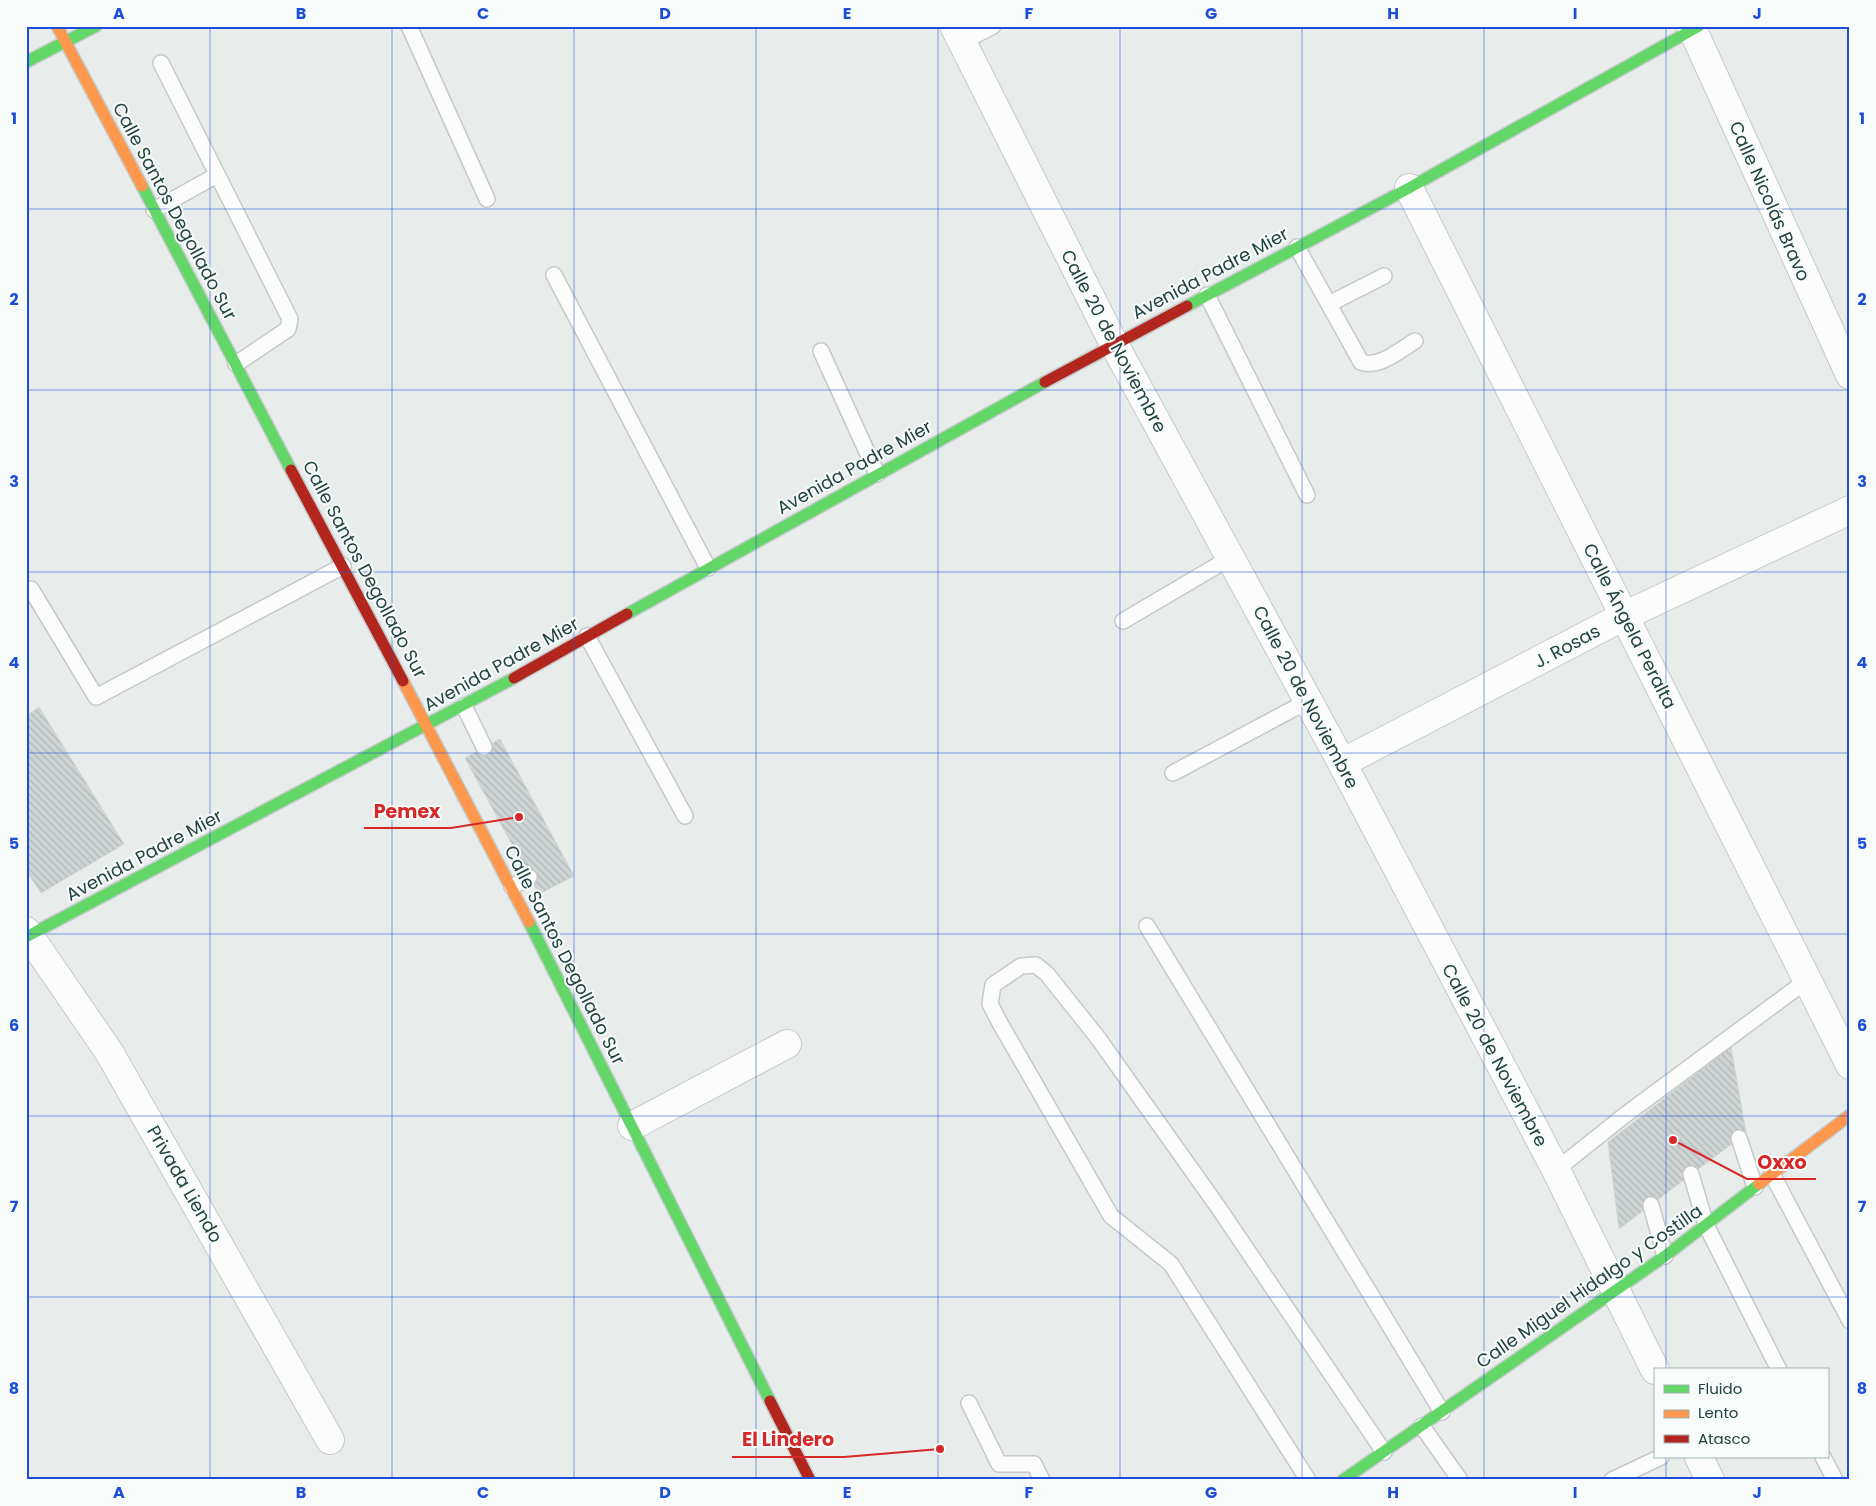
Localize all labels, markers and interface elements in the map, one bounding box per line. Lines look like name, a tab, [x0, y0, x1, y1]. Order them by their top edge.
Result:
text: A	[113, 2, 125, 25]
text: B	[296, 2, 306, 25]
text: C	[477, 2, 489, 25]
text: D	[659, 2, 671, 25]
text: E	[843, 2, 851, 25]
text: F	[1025, 2, 1034, 25]
text: G	[1205, 2, 1217, 25]
text: H	[1387, 2, 1399, 25]
text: I	[1573, 2, 1577, 25]
text: J	[1752, 2, 1762, 25]
street label: Calle Santos Degollado Sur	[107, 98, 243, 325]
text: 1	[11, 107, 17, 130]
text: 1	[1859, 107, 1865, 130]
street label: Calle Nicolás Bravo	[1723, 117, 1817, 285]
street label: Avenida Padre Mier	[1127, 221, 1293, 325]
street label: Calle 20 de Noviembre	[1055, 245, 1173, 437]
text: 2	[9, 288, 19, 311]
text: 2	[1857, 288, 1867, 311]
street label: Avenida Padre Mier	[772, 414, 936, 520]
street label: Calle Santos Degollado Sur	[297, 456, 433, 683]
text: 3	[9, 470, 19, 493]
text: 3	[1857, 470, 1867, 493]
street label: Calle Ángela Peralta	[1577, 539, 1683, 713]
street label: Calle 20 de Noviembre	[1247, 601, 1365, 793]
street label: Avenida Padre Mier	[419, 611, 583, 717]
street label: J. Rosas	[1530, 618, 1604, 674]
text: 4	[9, 651, 20, 674]
text: 4	[1857, 651, 1868, 674]
callout: Pemex	[364, 794, 451, 828]
text: Pemex	[374, 798, 441, 825]
street label: Avenida Padre Mier	[61, 803, 227, 907]
text: 5	[9, 832, 19, 855]
text: 5	[1857, 832, 1867, 855]
street label: Calle Santos Degollado Sur	[499, 841, 631, 1069]
street label: Calle 20 de Noviembre	[1436, 959, 1554, 1151]
text: 6	[9, 1014, 19, 1037]
text: 6	[1857, 1014, 1867, 1037]
street label: Privada Liendo	[141, 1121, 229, 1247]
callout: Oxxo	[1747, 1145, 1816, 1179]
text: Oxxo	[1757, 1149, 1807, 1176]
text: 7	[10, 1195, 19, 1218]
text: 7	[1858, 1195, 1867, 1218]
street label: Calle Miguel Hidalgo y Costilla	[1471, 1198, 1707, 1374]
legend	[1654, 1368, 1828, 1458]
text: 8	[9, 1377, 19, 1400]
text: 8	[1857, 1377, 1867, 1400]
text: Fluido	[1698, 1378, 1742, 1399]
text: Lento	[1698, 1402, 1738, 1423]
callout: El Lindero	[732, 1423, 844, 1457]
text: El Lindero	[742, 1426, 834, 1453]
text: Atasco	[1698, 1428, 1750, 1449]
text: A	[113, 1481, 125, 1504]
text: B	[296, 1481, 306, 1504]
text: C	[477, 1481, 489, 1504]
text: D	[659, 1481, 671, 1504]
text: E	[843, 1481, 851, 1504]
text: F	[1025, 1481, 1034, 1504]
text: G	[1205, 1481, 1217, 1504]
text: H	[1387, 1481, 1399, 1504]
text: I	[1573, 1481, 1577, 1504]
text: J	[1752, 1481, 1762, 1504]

